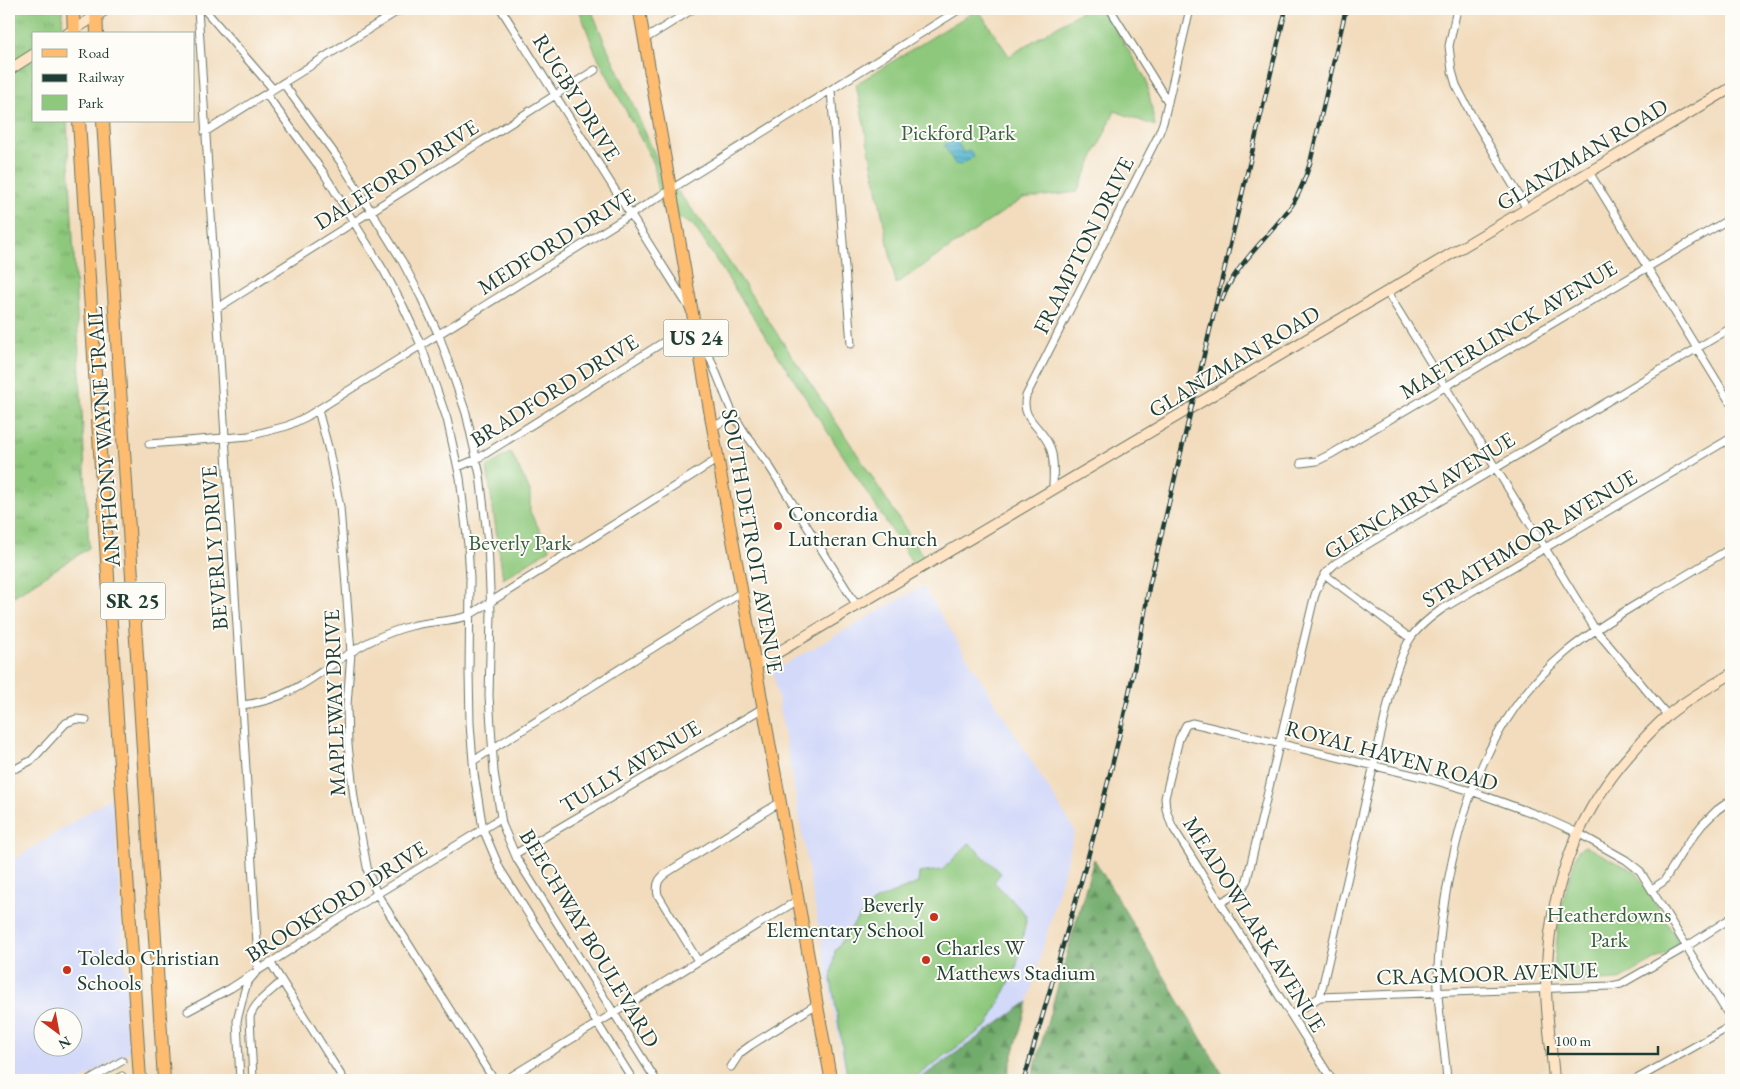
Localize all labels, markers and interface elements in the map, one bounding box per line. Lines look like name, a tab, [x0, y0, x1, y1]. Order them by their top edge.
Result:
street label: RUGBY DRIVE	[526, 28, 627, 166]
legend	[32, 32, 195, 122]
text: Road	[78, 43, 110, 62]
text: Railway	[78, 67, 125, 86]
street label: GLANZMAN ROAD	[1491, 92, 1673, 217]
text: Park	[78, 93, 105, 112]
street label: DALEFORD DRIVE	[309, 112, 484, 237]
park label: Pickford Park	[901, 118, 1016, 147]
street label: FRAMPTON DRIVE	[1026, 152, 1141, 339]
street label: MEDFORD DRIVE	[472, 181, 640, 302]
street label: MAETERLINCK AVENUE	[1394, 253, 1622, 406]
street label: GLANZMAN ROAD	[1143, 299, 1325, 424]
street label: ANTHONY WAYNE TRAIL	[80, 306, 127, 569]
road number: US 24	[664, 319, 728, 356]
street label: BRADFORD DRIVE	[465, 327, 644, 454]
street label: SOUTH DETROIT AVENUE	[715, 406, 790, 676]
street label: GLENCAIRN AVENUE	[1318, 425, 1520, 566]
street label: STRATHMOOR AVENUE	[1416, 463, 1642, 614]
street label: BEVERLY DRIVE	[194, 465, 235, 631]
place label: Concordia Lutheran Church	[788, 499, 938, 553]
marker: Concordia Lutheran Church	[772, 520, 784, 532]
park label: Beverly Park	[468, 528, 572, 557]
road number: SR 25	[100, 582, 166, 620]
street label: MAPLEWAY DRIVE	[317, 609, 352, 797]
street label: TULLY AVENUE	[555, 713, 706, 820]
street label: ROYAL HAVEN ROAD	[1282, 713, 1501, 798]
street label: MEADOWLARK AVENUE	[1176, 811, 1333, 1037]
street label: BEECHWAY BOULEVARD	[513, 824, 666, 1053]
street label: BROOKFORD DRIVE	[240, 834, 432, 969]
place label: Beverly Elementary School	[766, 890, 924, 944]
park label: Heatherdowns Park	[1547, 900, 1671, 954]
marker: Beverly Elementary School	[928, 911, 940, 923]
place label: Charles W Matthews Stadium	[936, 933, 1096, 987]
place label: Toledo Christian Schools	[77, 943, 220, 997]
marker: Charles W Matthews Stadium	[920, 954, 932, 966]
street label: CRAGMOOR AVENUE	[1376, 955, 1598, 992]
marker: Toledo Christian Schools	[61, 964, 73, 976]
north arrow	[32, 1006, 82, 1056]
scale bar	[1548, 1024, 1658, 1056]
text: 100 m	[1555, 1031, 1592, 1050]
text: N	[55, 1032, 74, 1054]

